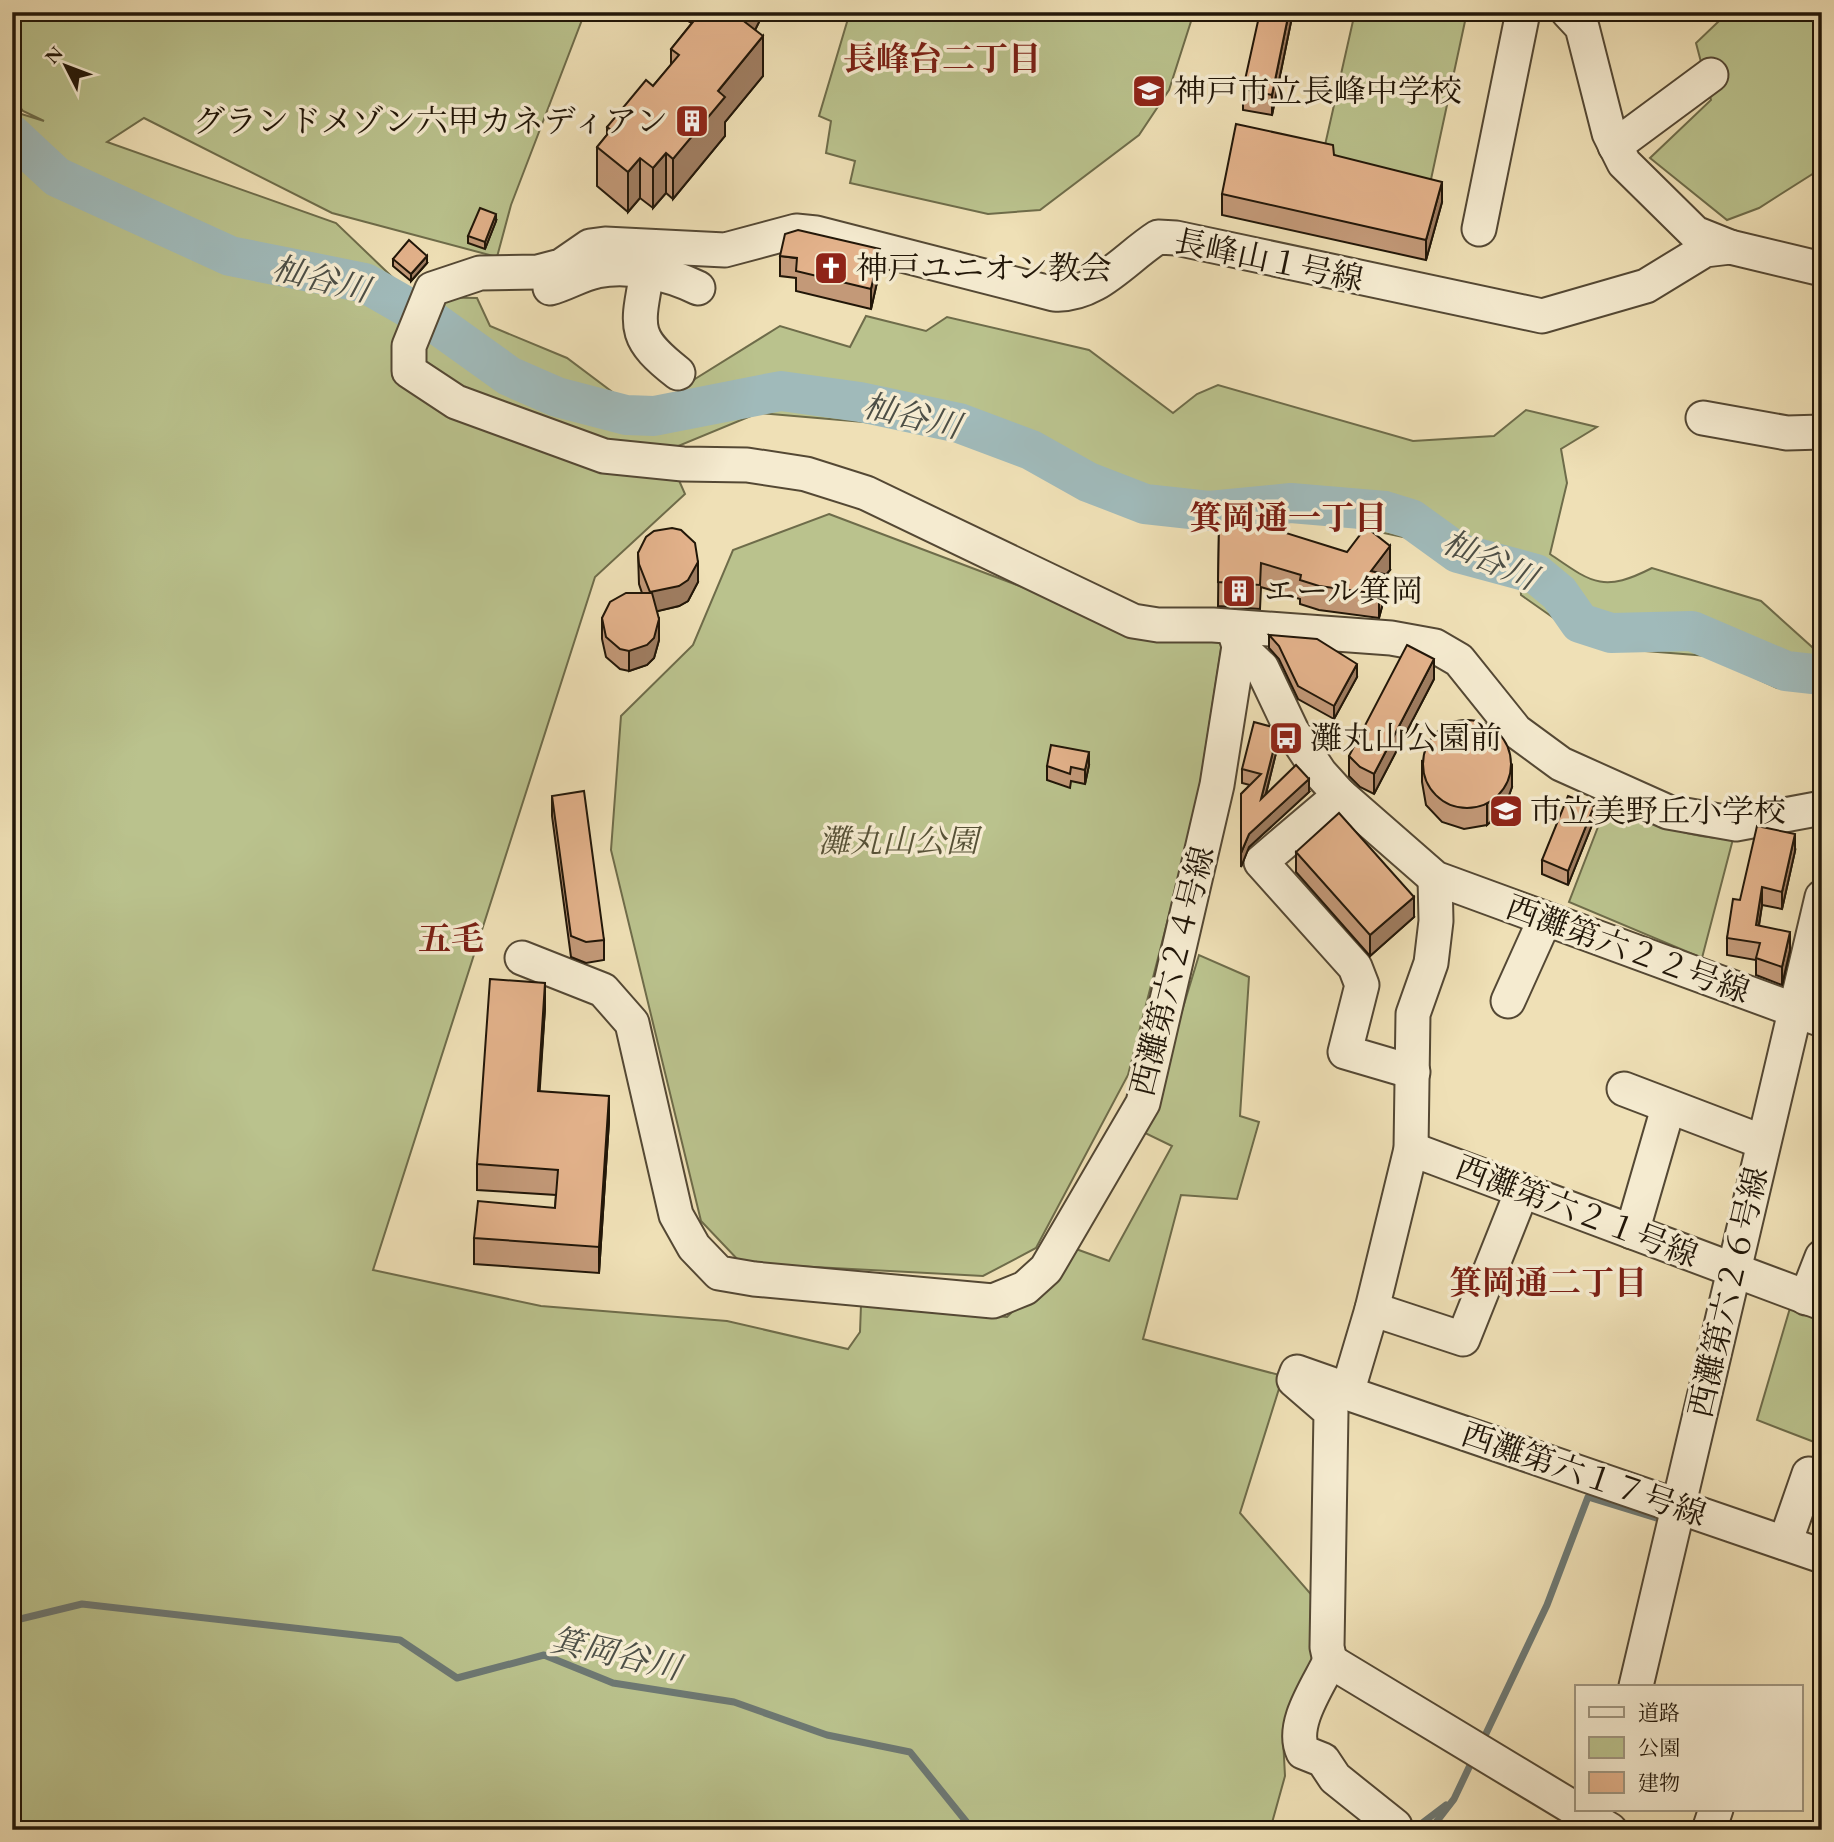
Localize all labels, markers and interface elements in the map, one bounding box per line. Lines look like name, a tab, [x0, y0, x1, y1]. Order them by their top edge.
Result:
north arrow	[32, 32, 102, 102]
district label: 長峰台二丁目	[843, 37, 1041, 80]
text: N	[39, 40, 69, 69]
place label: 神戸市立長峰中学校	[1174, 70, 1462, 112]
school or university icon: 神戸市立長峰中学校	[1130, 72, 1168, 110]
place label: グランドメゾン六甲カネディアン	[193, 100, 668, 142]
building icon: グランドメゾン六甲カネディアン	[673, 102, 711, 140]
street label: 長峰山１号線	[1171, 219, 1367, 301]
water label: 杣谷川	[268, 246, 377, 312]
place label: 神戸ユニオン教会	[856, 247, 1112, 289]
church icon: 神戸ユニオン教会	[812, 249, 850, 287]
water label: 杣谷川	[859, 383, 968, 448]
district label: 箕岡通一丁目	[1189, 496, 1387, 539]
water label: 杣谷川	[1436, 520, 1547, 600]
place label: エール箕岡	[1264, 570, 1423, 612]
building icon: エール箕岡	[1220, 572, 1258, 610]
place label: 灘丸山公園前	[1310, 717, 1502, 759]
bus stop icon: 灘丸山公園前	[1267, 719, 1305, 757]
place label: 市立美野丘小学校	[1530, 790, 1786, 832]
school or university icon: 市立美野丘小学校	[1487, 792, 1525, 830]
park label: 灘丸山公園	[818, 820, 983, 862]
street label: 西灘第六２４号線	[1121, 842, 1223, 1100]
street label: 西灘第六２２号線	[1501, 885, 1755, 1013]
district label: 五毛	[418, 917, 484, 960]
street label: 西灘第六２１号線	[1450, 1146, 1704, 1276]
street label: 西灘第六２６号線	[1679, 1163, 1777, 1421]
district label: 箕岡通二丁目	[1449, 1261, 1647, 1304]
street label: 西灘第六１７号線	[1456, 1412, 1712, 1536]
water label: 箕岡谷川	[547, 1618, 688, 1690]
legend	[1575, 1685, 1802, 1811]
text: 道路	[1638, 1699, 1680, 1726]
text: 公園	[1638, 1734, 1680, 1761]
text: 建物	[1638, 1769, 1680, 1796]

